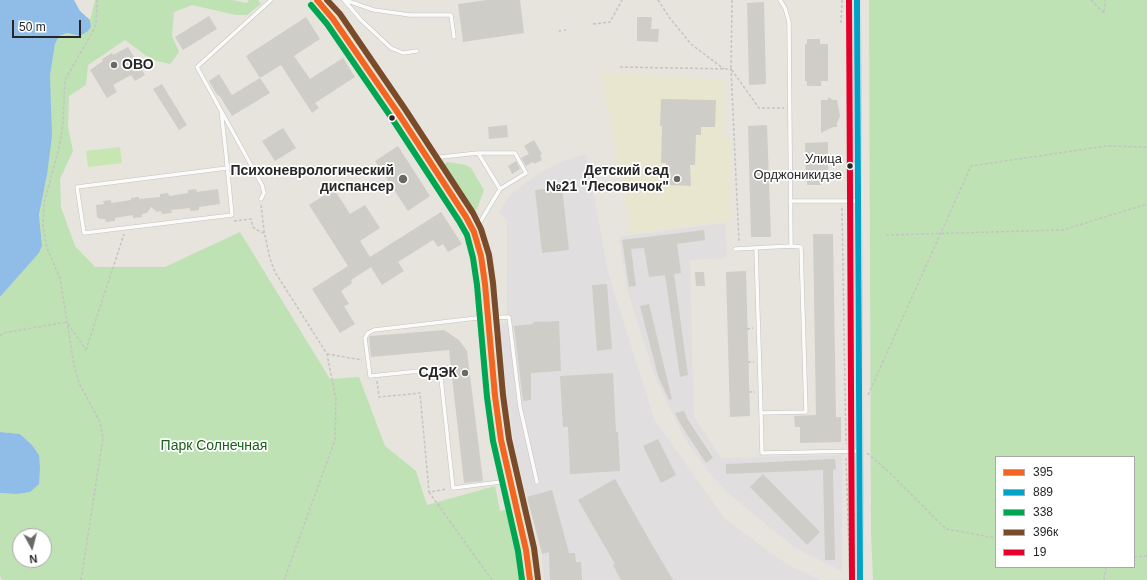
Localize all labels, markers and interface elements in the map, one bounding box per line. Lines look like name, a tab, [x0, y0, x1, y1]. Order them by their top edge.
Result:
scale bar	[14, 12, 83, 38]
text: 50 m	[19, 20, 46, 34]
place label: ОВО	[122, 57, 154, 73]
marker: ОВО	[109, 60, 119, 70]
unlabelled marker	[387, 113, 397, 123]
place label: Улица Орджоникидзе	[753, 151, 842, 182]
marker: Улица Орджоникидзе	[845, 161, 855, 171]
place label: Психоневрологический диспансер	[231, 163, 394, 196]
place label: Детский сад №21 "Лесовичок"	[546, 163, 669, 196]
marker: Психоневрологический диспансер	[397, 173, 409, 185]
marker: Детский сад №21 "Лесовичок"	[672, 174, 682, 184]
place label: СДЭК	[419, 365, 457, 381]
marker: СДЭК	[460, 368, 470, 378]
park label: Парк Солнечная	[161, 438, 267, 454]
legend	[995, 456, 1135, 568]
text: 395	[1033, 465, 1053, 479]
text: 889	[1033, 485, 1053, 499]
text: 338	[1033, 505, 1053, 519]
text: 396к	[1033, 525, 1058, 539]
north arrow	[12, 528, 52, 568]
text: 19	[1033, 545, 1046, 559]
text: N	[29, 552, 38, 565]

